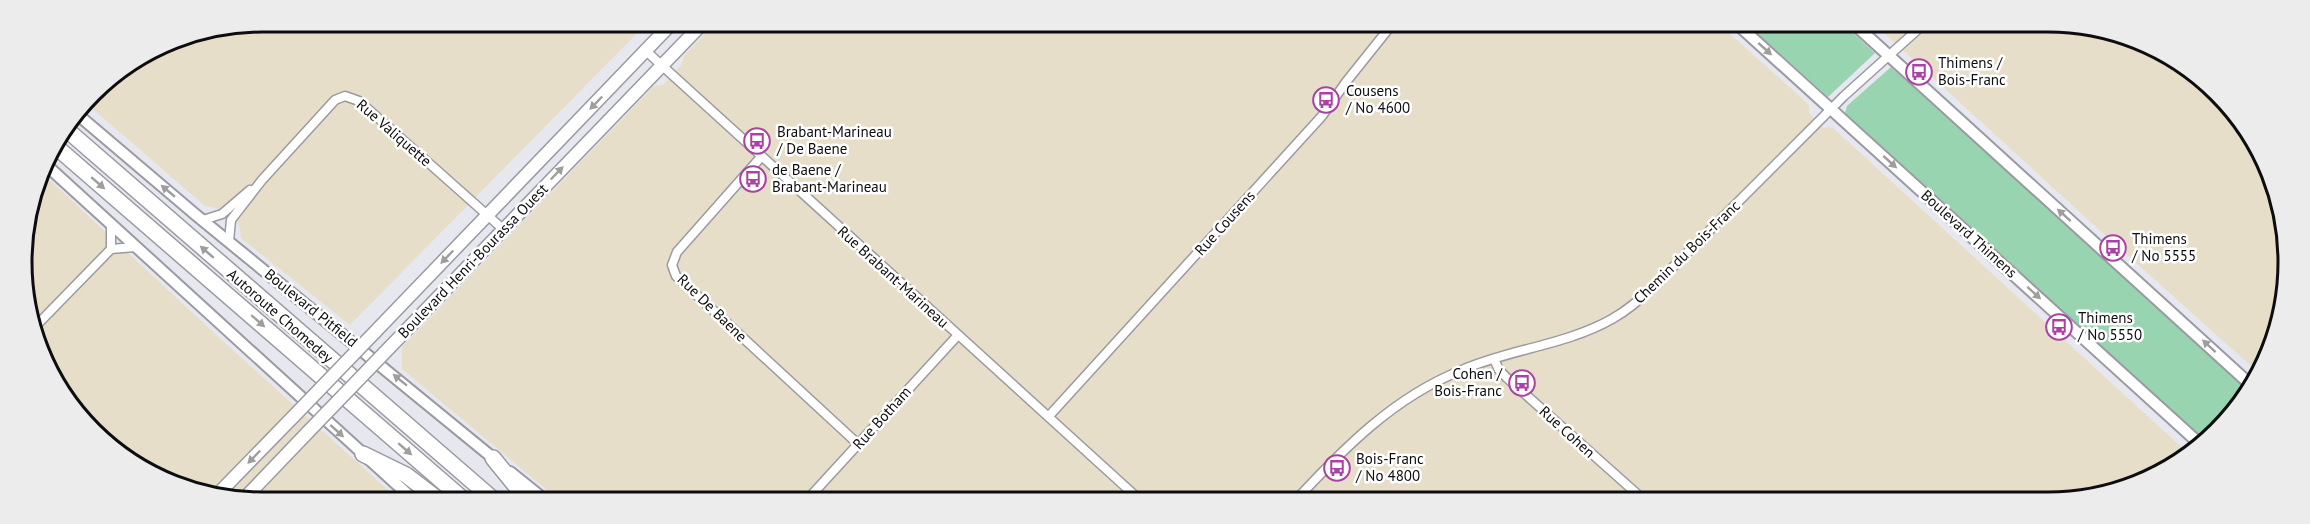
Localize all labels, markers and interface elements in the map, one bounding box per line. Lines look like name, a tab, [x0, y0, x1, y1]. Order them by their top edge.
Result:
one-way arrow	[1758, 42, 1773, 56]
place label: Thimens / Bois-Franc	[1938, 53, 2006, 89]
bus stop icon: Thimens / Bois-Franc	[1904, 57, 1934, 87]
place label: Cousens / No 4600	[1345, 81, 1410, 117]
bus stop icon: Cousens / No 4600	[1311, 85, 1341, 115]
street label: Rue Valiquette	[353, 95, 436, 170]
one-way arrow	[589, 95, 603, 110]
place label: Brabant-Marineau / De Baene	[776, 122, 892, 158]
bus stop icon: Brabant-Marineau / De Baene	[742, 126, 772, 156]
one-way arrow	[1882, 155, 1897, 168]
place label: de Baene / Brabant-Marineau	[772, 160, 887, 196]
bus stop icon: de Baene / Brabant-Marineau	[738, 164, 768, 194]
one-way arrow	[550, 166, 564, 180]
one-way arrow	[90, 176, 105, 189]
street label: Boulevard Henri-Bourassa Ouest	[394, 179, 552, 342]
one-way arrow	[161, 185, 176, 198]
street label: Boulevard Thimens	[1917, 185, 2021, 282]
street label: Rue Cousens	[1190, 186, 1259, 259]
street label: Chemin du Bois-Franc	[1629, 196, 1744, 307]
one-way arrow	[2057, 208, 2072, 222]
street label: Rue Brabant-Marineau	[834, 222, 953, 332]
place label: Thimens / No 5555	[2131, 229, 2196, 265]
bus stop icon: Thimens / No 5555	[2098, 233, 2128, 263]
one-way arrow	[200, 246, 215, 259]
one-way arrow	[440, 250, 454, 264]
street label: Autoroute Chomedey	[223, 264, 337, 367]
street label: Boulevard Pitfield	[261, 264, 362, 351]
street label: Rue De Baene	[674, 270, 751, 346]
one-way arrow	[2026, 286, 2041, 299]
place label: Thimens / No 5550	[2077, 308, 2142, 344]
bus stop icon: Thimens / No 5550	[2044, 312, 2074, 342]
one-way arrow	[250, 314, 265, 327]
one-way arrow	[2201, 339, 2216, 353]
place label: Cohen / Bois-Franc	[1434, 364, 1503, 400]
bus stop icon: Cohen / Bois-Franc	[1507, 368, 1537, 398]
one-way arrow	[392, 374, 408, 387]
street label: Rue Botham	[848, 382, 915, 453]
street label: Rue Cohen	[1535, 402, 1599, 462]
one-way arrow	[330, 424, 345, 438]
one-way arrow	[397, 442, 412, 455]
one-way arrow	[248, 449, 262, 463]
place label: Bois-Franc / No 4800	[1355, 449, 1424, 485]
bus stop icon: Bois-Franc / No 4800	[1322, 453, 1352, 483]

